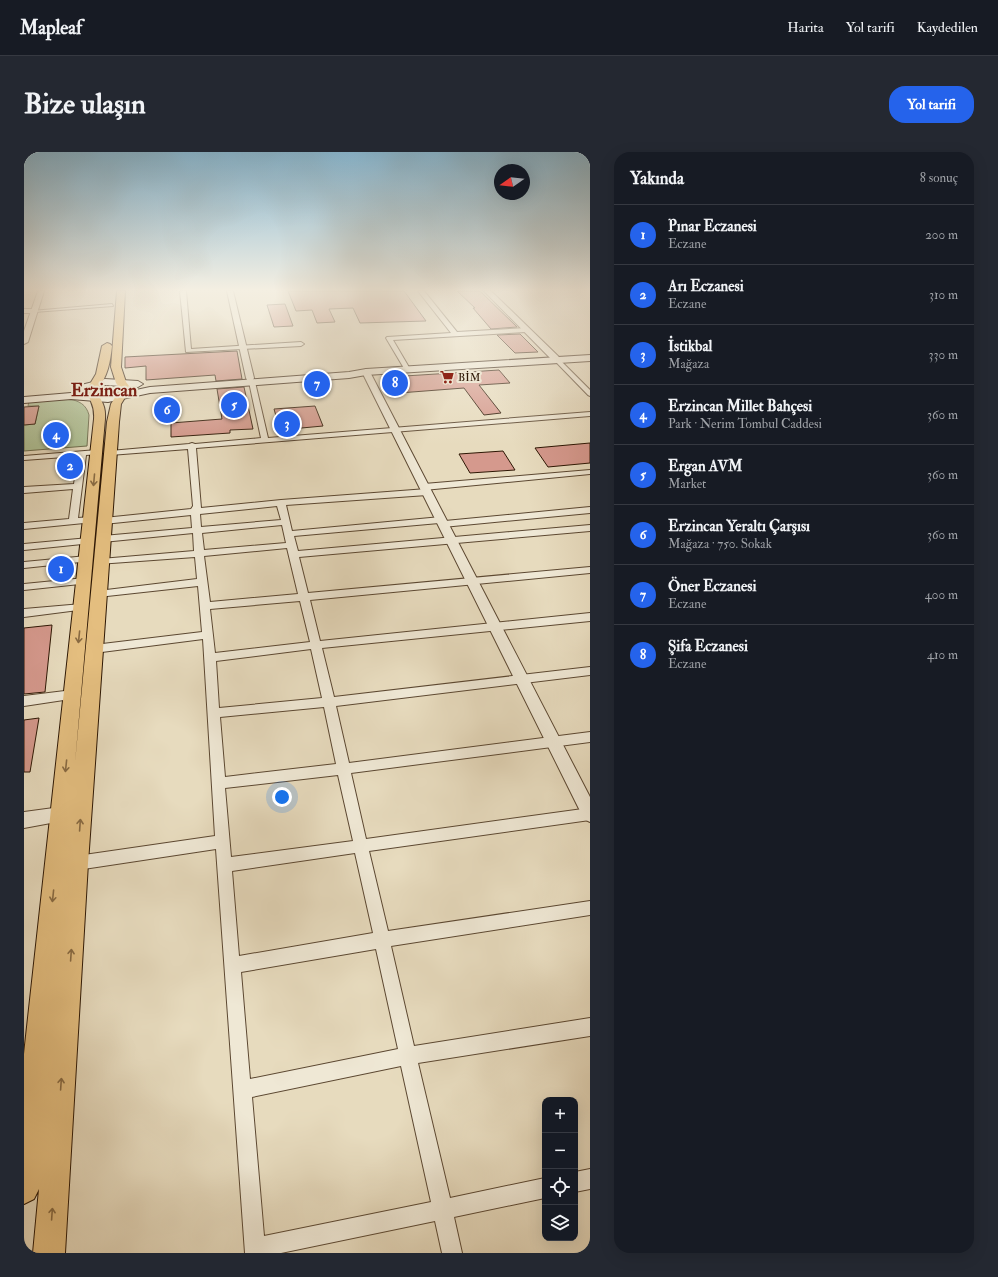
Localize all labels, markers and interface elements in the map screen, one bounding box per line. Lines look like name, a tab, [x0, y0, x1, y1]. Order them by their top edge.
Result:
text: Mapleaf	[20, 16, 82, 40]
text: Harita	[787, 19, 824, 36]
text: Yol tarifi	[846, 19, 895, 36]
text: Kaydedilen	[917, 19, 978, 36]
button: Yol tarifi	[889, 86, 974, 123]
text: Bize ulaşın	[24, 87, 146, 122]
north arrow	[494, 164, 530, 200]
text: Yakında	[630, 168, 684, 189]
text: 8 sonuç	[920, 170, 958, 186]
text: Pınar Eczanesi	[668, 217, 757, 236]
text: 1	[641, 227, 645, 243]
text: 200 m	[925, 227, 958, 243]
text: Eczane	[668, 236, 706, 252]
text: Arı Eczanesi	[668, 277, 744, 296]
text: 2	[640, 287, 646, 303]
text: 310 m	[929, 287, 958, 303]
text: Eczane	[668, 296, 706, 312]
text: İstikbal	[668, 337, 712, 356]
text: 3	[641, 347, 646, 363]
text: 330 m	[929, 347, 958, 363]
text: Mağaza	[668, 356, 709, 372]
pin: 8	[382, 368, 408, 398]
pin: 7	[304, 369, 330, 399]
supermarket icon: BİM	[439, 369, 455, 385]
place label: BİM	[458, 370, 481, 384]
district label: Erzincan	[71, 379, 138, 402]
pin: 5	[221, 390, 247, 420]
pin: 6	[154, 395, 180, 425]
text: Erzincan Millet Bahçesi	[668, 397, 812, 416]
text: 4	[639, 407, 647, 423]
text: 360 m	[927, 407, 958, 423]
pin: 3	[274, 409, 300, 439]
text: Park · Nerim Tombul Caddesi	[668, 416, 822, 432]
pin: 4	[43, 420, 69, 450]
pin: 2	[57, 451, 83, 481]
text: Ergan AVM	[668, 457, 742, 476]
text: 5	[640, 467, 646, 483]
text: 360 m	[927, 467, 958, 483]
one-way arrow	[91, 473, 98, 486]
text: Market	[668, 476, 706, 492]
text: Erzincan Yeraltı Çarşısı	[668, 517, 810, 536]
text: 6	[640, 527, 646, 543]
text: 360 m	[927, 527, 958, 543]
text: Mağaza · 750. Sokak	[668, 536, 772, 552]
pin: 1	[48, 554, 74, 584]
text: Öner Eczanesi	[668, 577, 756, 596]
text: 7	[640, 587, 646, 603]
text: 400 m	[925, 587, 958, 603]
text: Eczane	[668, 596, 706, 612]
one-way arrow	[75, 630, 83, 643]
text: Şifa Eczanesi	[668, 637, 748, 656]
text: 8	[640, 647, 646, 663]
text: 410 m	[927, 647, 958, 663]
text: Eczane	[668, 656, 706, 672]
one-way arrow	[62, 759, 70, 772]
your location	[272, 787, 292, 807]
one-way arrow	[77, 819, 84, 832]
one-way arrow	[49, 889, 57, 902]
one-way arrow	[67, 949, 74, 962]
one-way arrow	[58, 1078, 65, 1091]
map controls	[542, 1097, 578, 1241]
button: +	[542, 1097, 578, 1133]
button: −	[542, 1133, 578, 1169]
button: locate	[542, 1169, 578, 1205]
button: layers	[542, 1205, 578, 1241]
one-way arrow	[48, 1208, 55, 1221]

